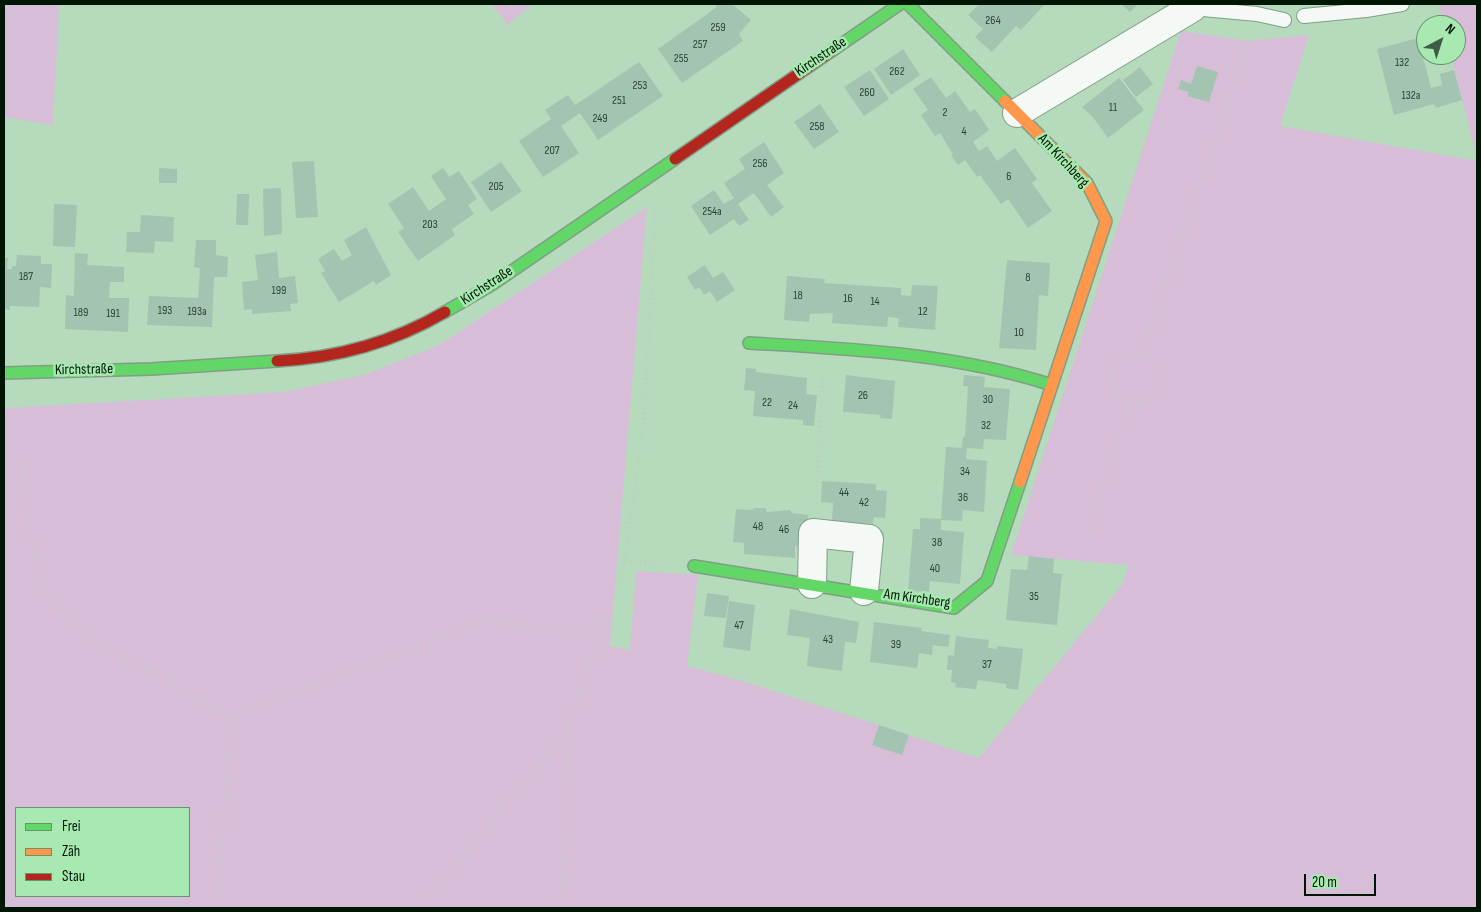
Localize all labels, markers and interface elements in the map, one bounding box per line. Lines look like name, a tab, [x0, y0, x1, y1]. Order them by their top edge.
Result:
house number: 264	[985, 14, 1001, 28]
north arrow	[1416, 15, 1466, 65]
text: N	[1442, 20, 1459, 38]
house number: 259	[710, 21, 726, 35]
street label: Kirchstraße	[792, 33, 850, 81]
house number: 257	[693, 38, 707, 52]
house number: 255	[674, 52, 688, 66]
house number: 132	[1395, 56, 1409, 70]
house number: 262	[889, 65, 905, 79]
house number: 253	[633, 79, 647, 93]
house number: 260	[859, 86, 875, 100]
house number: 132a	[1402, 89, 1420, 103]
house number: 251	[612, 94, 626, 108]
house number: 11	[1109, 101, 1117, 115]
house number: 2	[943, 106, 947, 120]
house number: 249	[592, 112, 608, 126]
house number: 258	[809, 120, 825, 134]
house number: 4	[961, 125, 967, 139]
street label: Am Kirchberg	[1034, 130, 1092, 192]
house number: 207	[544, 144, 560, 158]
house number: 256	[752, 157, 768, 171]
house number: 6	[1006, 170, 1012, 184]
house number: 205	[488, 180, 504, 194]
house number: 254a	[702, 205, 722, 219]
house number: 203	[422, 218, 438, 232]
street label: Kirchstraße	[458, 263, 516, 309]
house number: 187	[19, 270, 33, 284]
house number: 8	[1025, 271, 1031, 285]
house number: 199	[272, 284, 286, 298]
house number: 18	[793, 289, 803, 303]
house number: 16	[843, 292, 853, 306]
house number: 14	[870, 295, 880, 309]
house number: 193	[158, 304, 172, 318]
house number: 193a	[187, 305, 207, 319]
house number: 12	[918, 305, 928, 319]
house number: 189	[74, 306, 88, 320]
house number: 191	[106, 307, 120, 321]
house number: 10	[1014, 326, 1024, 340]
street label: Kirchstraße	[55, 360, 113, 380]
house number: 26	[858, 389, 868, 403]
house number: 30	[983, 393, 993, 407]
house number: 22	[762, 396, 772, 410]
house number: 24	[788, 399, 798, 413]
house number: 32	[981, 419, 991, 433]
house number: 34	[960, 465, 970, 479]
house number: 44	[839, 486, 849, 500]
house number: 36	[958, 491, 968, 505]
house number: 42	[859, 496, 869, 510]
house number: 48	[753, 520, 763, 534]
house number: 46	[779, 523, 789, 537]
house number: 38	[932, 536, 942, 550]
house number: 40	[930, 562, 940, 576]
street label: Am Kirchberg	[883, 585, 951, 613]
house number: 35	[1029, 590, 1039, 604]
house number: 47	[734, 619, 744, 633]
house number: 43	[823, 633, 833, 647]
house number: 39	[891, 638, 901, 652]
house number: 37	[982, 658, 992, 672]
legend	[15, 807, 190, 897]
text: Frei	[62, 817, 81, 836]
text: Zäh	[62, 842, 80, 861]
scale bar	[1306, 864, 1378, 896]
text: Stau	[62, 867, 85, 886]
text: 20 m	[1312, 873, 1337, 892]

